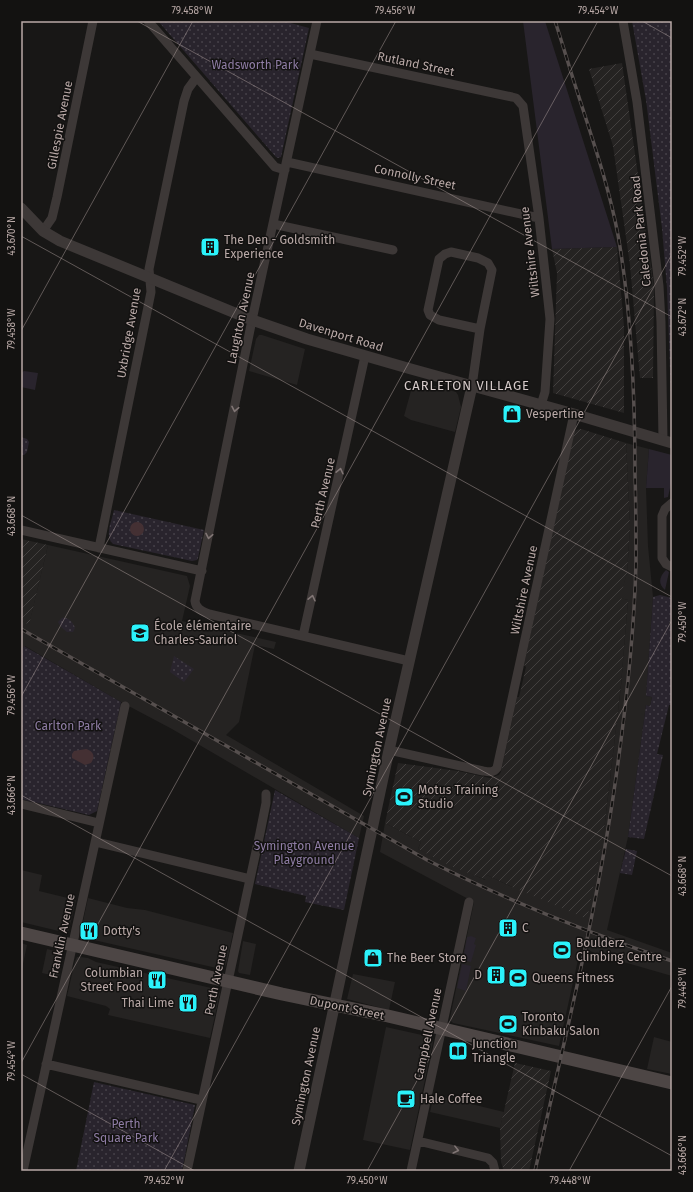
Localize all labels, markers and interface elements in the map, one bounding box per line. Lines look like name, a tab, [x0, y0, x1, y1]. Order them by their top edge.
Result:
text: 79.458°W	[172, 5, 213, 17]
text: 79.456°W	[375, 5, 416, 17]
text: 79.454°W	[578, 5, 619, 17]
street label: Rutland Street	[376, 49, 456, 79]
park label: Wadsworth Park	[211, 58, 299, 72]
street label: Gillespie Avenue	[45, 79, 75, 171]
street label: Connolly Street	[373, 162, 458, 193]
street label: Caledonia Park Road	[628, 175, 654, 287]
street label: Wiltshire Avenue	[518, 206, 542, 298]
text: 43.670°N	[6, 216, 18, 256]
place label: The Den - Goldsmith Experience	[224, 233, 335, 261]
text: 79.452°W	[677, 235, 689, 276]
building icon: The Den - Goldsmith Experience	[199, 236, 221, 258]
street label: Laughton Avenue	[224, 271, 258, 365]
street label: Uxbridge Avenue	[114, 287, 144, 379]
text: 43.672°N	[677, 298, 689, 336]
text: 79.458°W	[6, 308, 18, 349]
street label: Davenport Road	[297, 316, 385, 354]
district label: CARLETON VILLAGE	[404, 378, 530, 393]
shop icon: Vespertine	[501, 403, 523, 425]
one-way arrow	[231, 406, 239, 412]
place label: Vespertine	[526, 407, 584, 421]
street label: Perth Avenue	[308, 456, 338, 530]
one-way arrow	[335, 468, 343, 474]
text: 43.668°N	[6, 496, 18, 536]
one-way arrow	[205, 533, 214, 540]
street label: Wiltshire Avenue	[508, 544, 540, 636]
one-way arrow	[307, 594, 315, 601]
text: 79.450°W	[677, 601, 689, 642]
place label: École élémentaire Charles-Sauriol	[154, 618, 251, 647]
school or university icon: École élémentaire Charles-Sauriol	[129, 622, 151, 644]
text: 79.456°W	[6, 674, 18, 715]
street label: Symington Avenue	[360, 696, 394, 798]
park label: Carlton Park	[35, 719, 102, 733]
text: 43.666°N	[6, 775, 18, 815]
place label: Motus Training Studio	[418, 783, 499, 811]
sports icon: Motus Training Studio	[393, 786, 415, 808]
park label: Symington Avenue Playground	[254, 839, 354, 867]
text: 43.668°N	[677, 856, 689, 896]
street label: Franklin Avenue	[46, 892, 78, 980]
building icon: C	[497, 917, 519, 939]
restaurant icon: Dotty's	[78, 920, 100, 942]
place label: C	[522, 921, 529, 935]
place label: Dotty's	[103, 924, 141, 938]
place label: Boulderz Climbing Centre	[576, 936, 662, 964]
sports icon: Boulderz Climbing Centre	[551, 939, 573, 961]
street label: Perth Avenue	[202, 943, 230, 1017]
shop icon: The Beer Store	[362, 947, 384, 969]
place label: The Beer Store	[387, 951, 467, 965]
building icon: D	[485, 964, 507, 986]
place label: Columbian Street Food	[81, 966, 143, 994]
sports icon: Queens Fitness	[507, 967, 529, 989]
text: 79.448°W	[677, 967, 689, 1009]
place label: D	[474, 968, 482, 982]
restaurant icon: Columbian Street Food	[146, 969, 168, 991]
place label: Queens Fitness	[532, 971, 614, 985]
street label: Campbell Avenue	[411, 986, 445, 1082]
restaurant icon: Thai Lime	[177, 992, 199, 1014]
street label: Dupont Street	[308, 993, 386, 1023]
place label: Thai Lime	[121, 996, 174, 1010]
place label: Toronto Kinbaku Salon	[522, 1010, 600, 1038]
sports icon: Toronto Kinbaku Salon	[497, 1013, 519, 1035]
street label: Symington Avenue	[289, 1025, 323, 1127]
place label: Junction Triangle	[472, 1037, 517, 1065]
text: 79.454°W	[6, 1040, 18, 1081]
library icon: Junction Triangle	[447, 1040, 469, 1062]
cafe icon: Hale Coffee	[395, 1088, 417, 1110]
place label: Hale Coffee	[420, 1092, 482, 1106]
park label: Perth Square Park	[94, 1117, 159, 1145]
text: 43.666°N	[677, 1135, 689, 1175]
one-way arrow	[452, 1145, 459, 1153]
text: 79.452°W	[144, 1175, 185, 1187]
text: 79.450°W	[347, 1175, 388, 1187]
text: 79.448°W	[549, 1175, 591, 1187]

